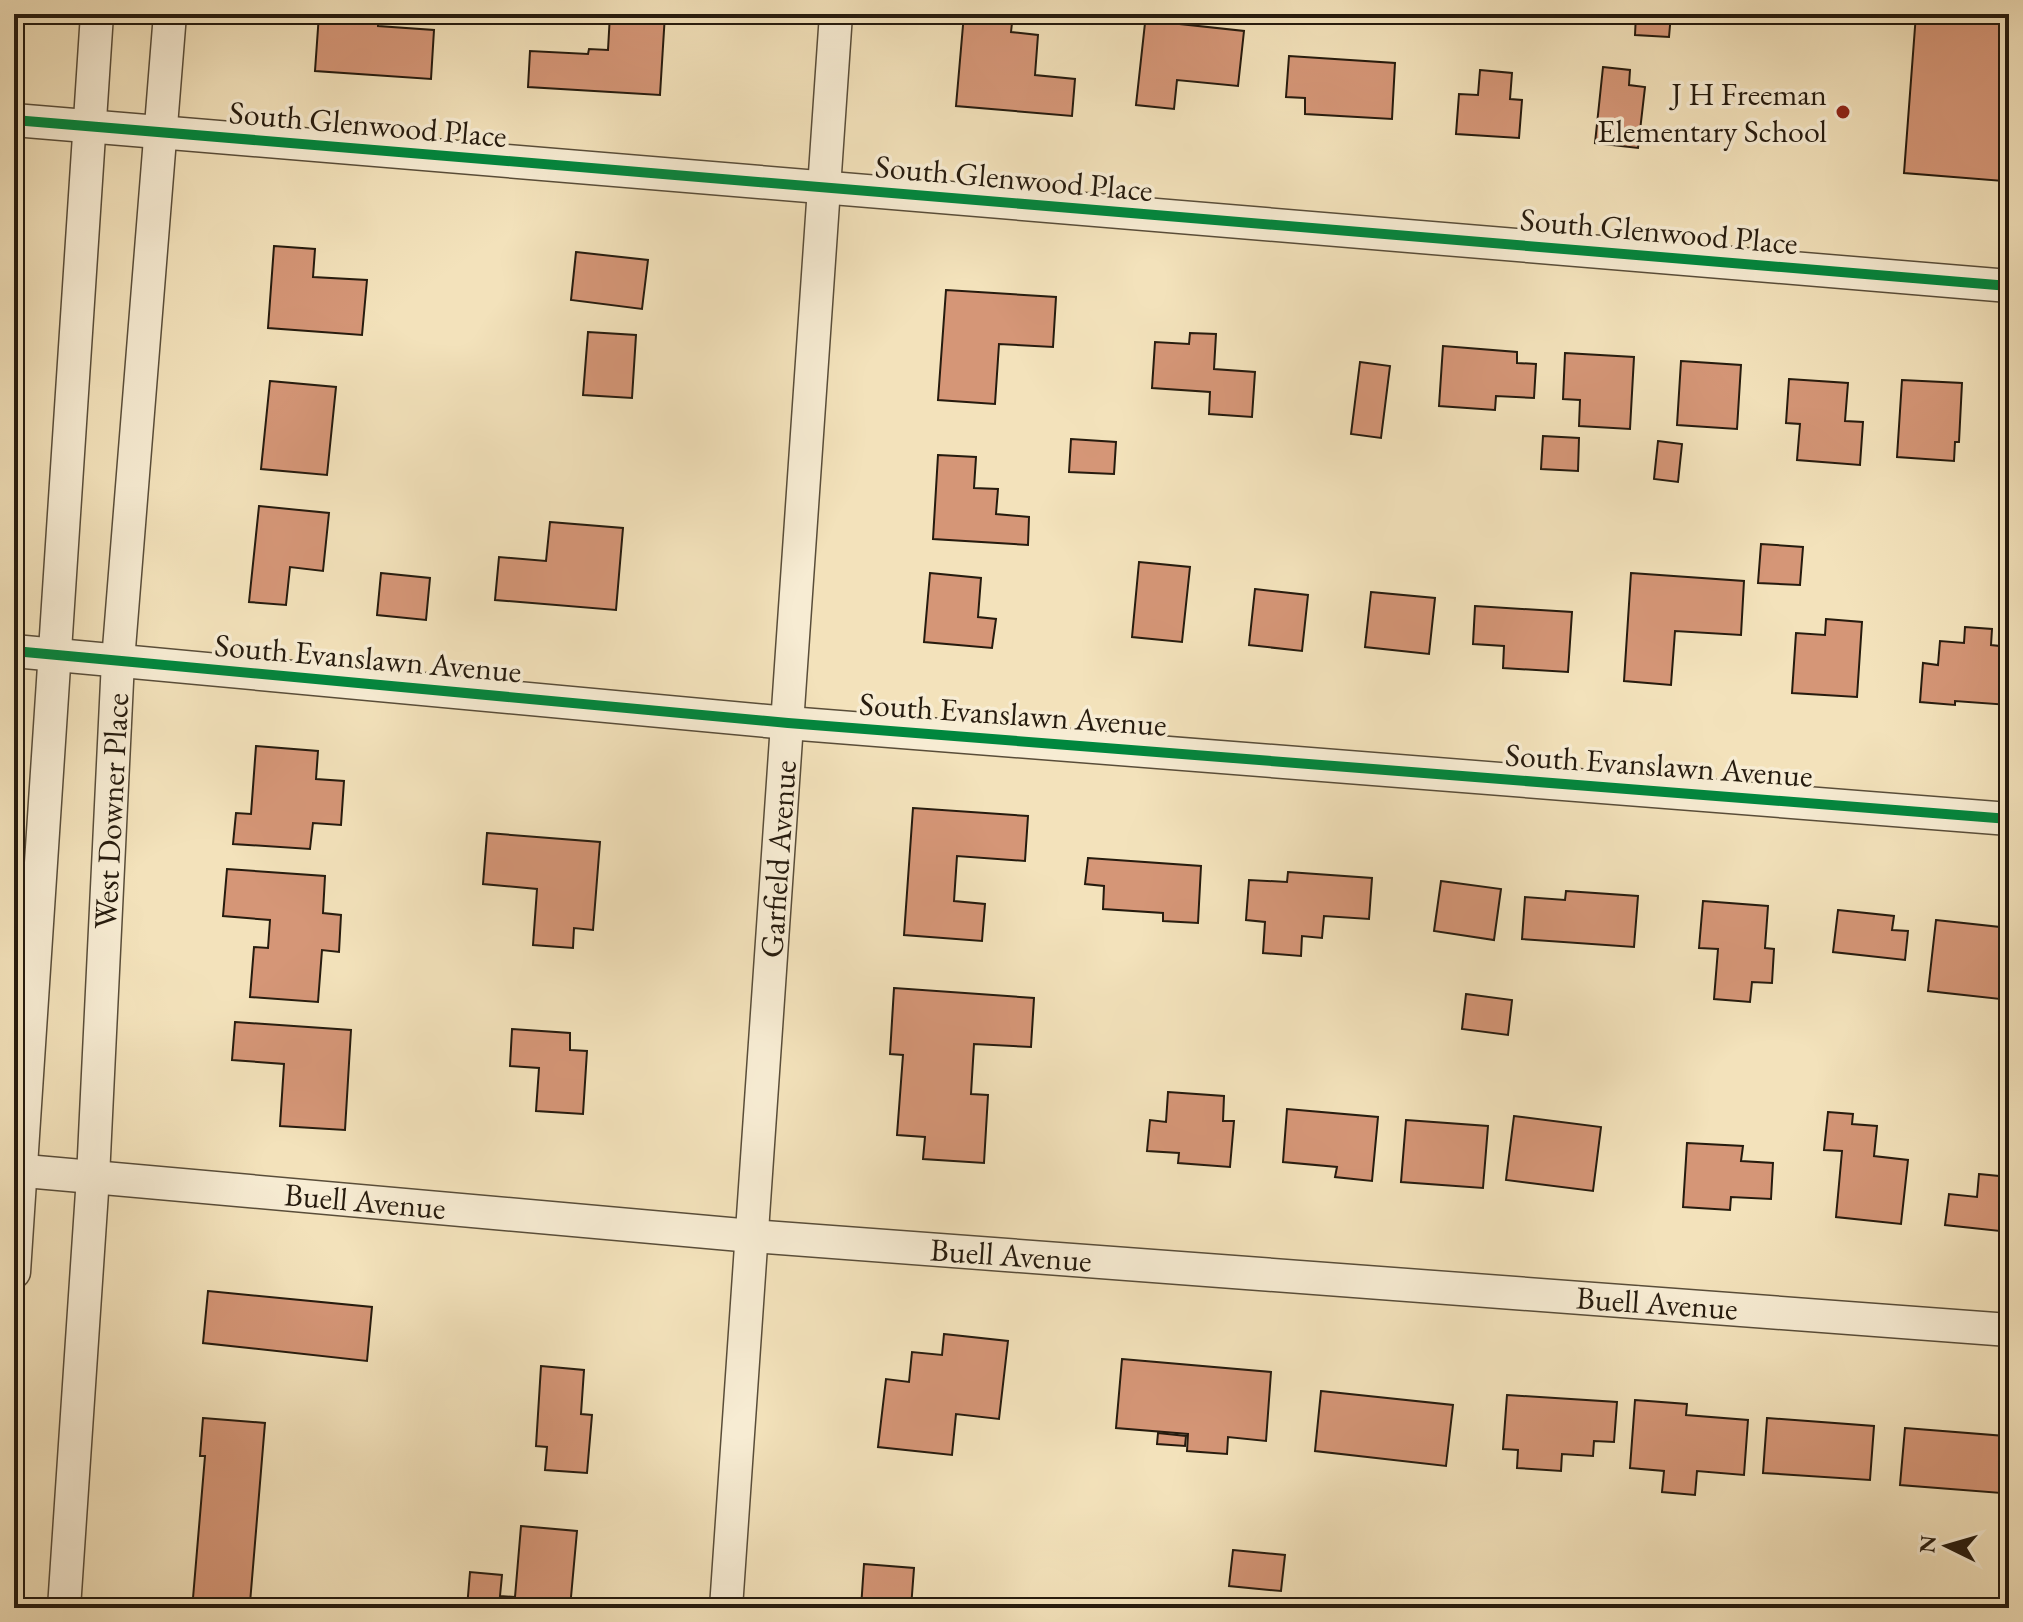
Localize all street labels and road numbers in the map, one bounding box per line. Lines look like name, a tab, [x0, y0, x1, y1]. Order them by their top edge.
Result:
street label: South Glenwood Place	[227, 91, 509, 157]
street label: South Glenwood Place	[873, 145, 1155, 211]
street label: South Glenwood Place	[1518, 198, 1800, 264]
street label: South Evanslawn Avenue	[213, 624, 523, 692]
street label: South Evanslawn Avenue	[858, 682, 1168, 746]
street label: West Downer Place	[84, 692, 138, 930]
street label: South Evanslawn Avenue	[1504, 733, 1814, 797]
street label: Garfield Avenue	[750, 759, 806, 959]
street label: Buell Avenue	[283, 1173, 447, 1229]
street label: Buell Avenue	[929, 1228, 1093, 1282]
street label: Buell Avenue	[1575, 1276, 1739, 1330]

